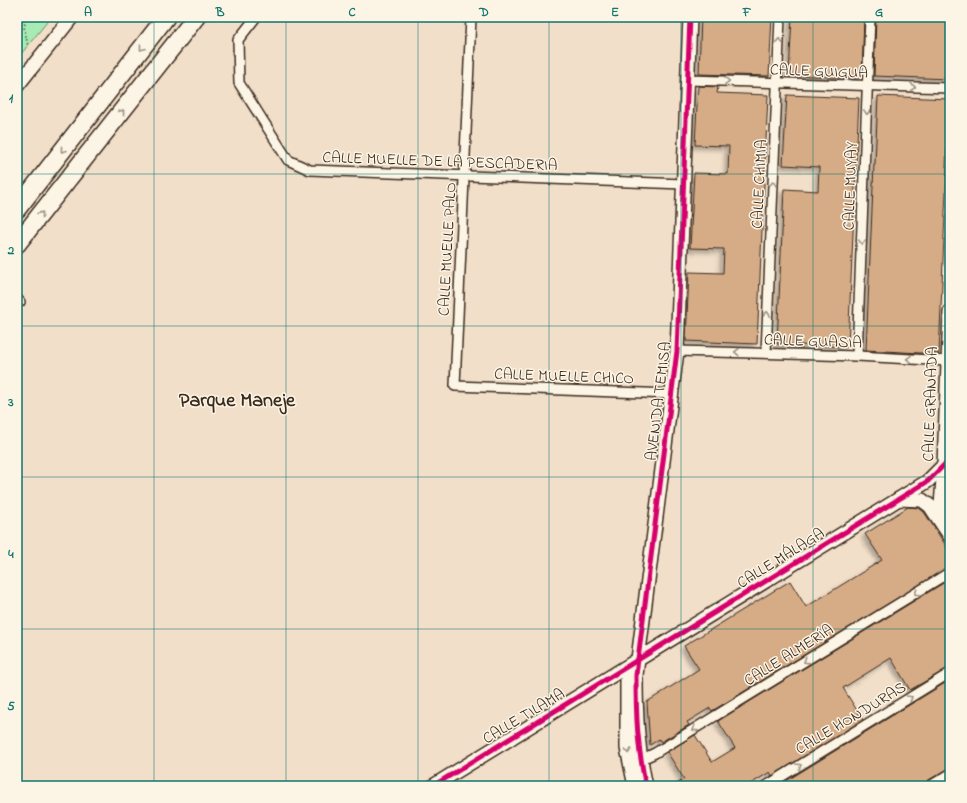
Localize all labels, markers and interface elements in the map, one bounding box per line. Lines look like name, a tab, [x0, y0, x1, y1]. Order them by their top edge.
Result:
text: A	[84, 3, 92, 22]
text: B	[215, 3, 225, 22]
text: C	[348, 3, 356, 22]
text: D	[478, 3, 489, 22]
text: E	[611, 3, 619, 22]
text: F	[742, 3, 752, 22]
text: G	[875, 3, 883, 22]
one-way arrow	[775, 38, 783, 44]
one-way arrow	[140, 43, 147, 50]
street label: CALLE GUIGUA	[769, 58, 868, 86]
one-way arrow	[724, 77, 730, 86]
one-way arrow	[910, 83, 916, 91]
text: 1	[9, 89, 14, 108]
one-way arrow	[117, 109, 124, 116]
one-way arrow	[863, 109, 871, 115]
street label: CALLE CHIMIA	[746, 139, 774, 229]
street label: CALLE MUYAY	[837, 141, 865, 231]
one-way arrow	[60, 146, 67, 153]
street label: CALLE MUELLE DE LA PESCADERIA	[322, 146, 558, 178]
one-way arrow	[769, 181, 778, 187]
street label: CALLE MUELLE PALO	[433, 182, 463, 317]
one-way arrow	[37, 211, 44, 218]
one-way arrow	[857, 239, 866, 245]
text: 2	[7, 241, 15, 260]
one-way arrow	[763, 311, 772, 317]
street label: CALLE GUASIA	[764, 328, 862, 356]
street label: AVENIDA TEMISA	[640, 340, 678, 462]
street label: CALLE GRANADA	[917, 346, 945, 462]
one-way arrow	[734, 348, 740, 357]
one-way arrow	[906, 355, 912, 363]
street label: CALLE MUELLE CHICO	[494, 363, 634, 391]
district label: Parque Maneje	[179, 387, 296, 416]
text: 3	[7, 393, 14, 412]
street label: CALLE MÁLAGA	[733, 522, 830, 595]
text: 4	[7, 545, 14, 564]
one-way arrow	[914, 588, 921, 595]
street label: CALLE ALMERÍA	[740, 618, 839, 693]
one-way arrow	[803, 656, 810, 663]
street label: CALLE HONDURAS	[791, 676, 911, 761]
street label: CALLE TILAMA	[478, 683, 570, 751]
one-way arrow	[906, 695, 913, 702]
text: 5	[7, 697, 15, 716]
one-way arrow	[692, 724, 699, 731]
one-way arrow	[623, 748, 632, 754]
one-way arrow	[795, 763, 802, 770]

